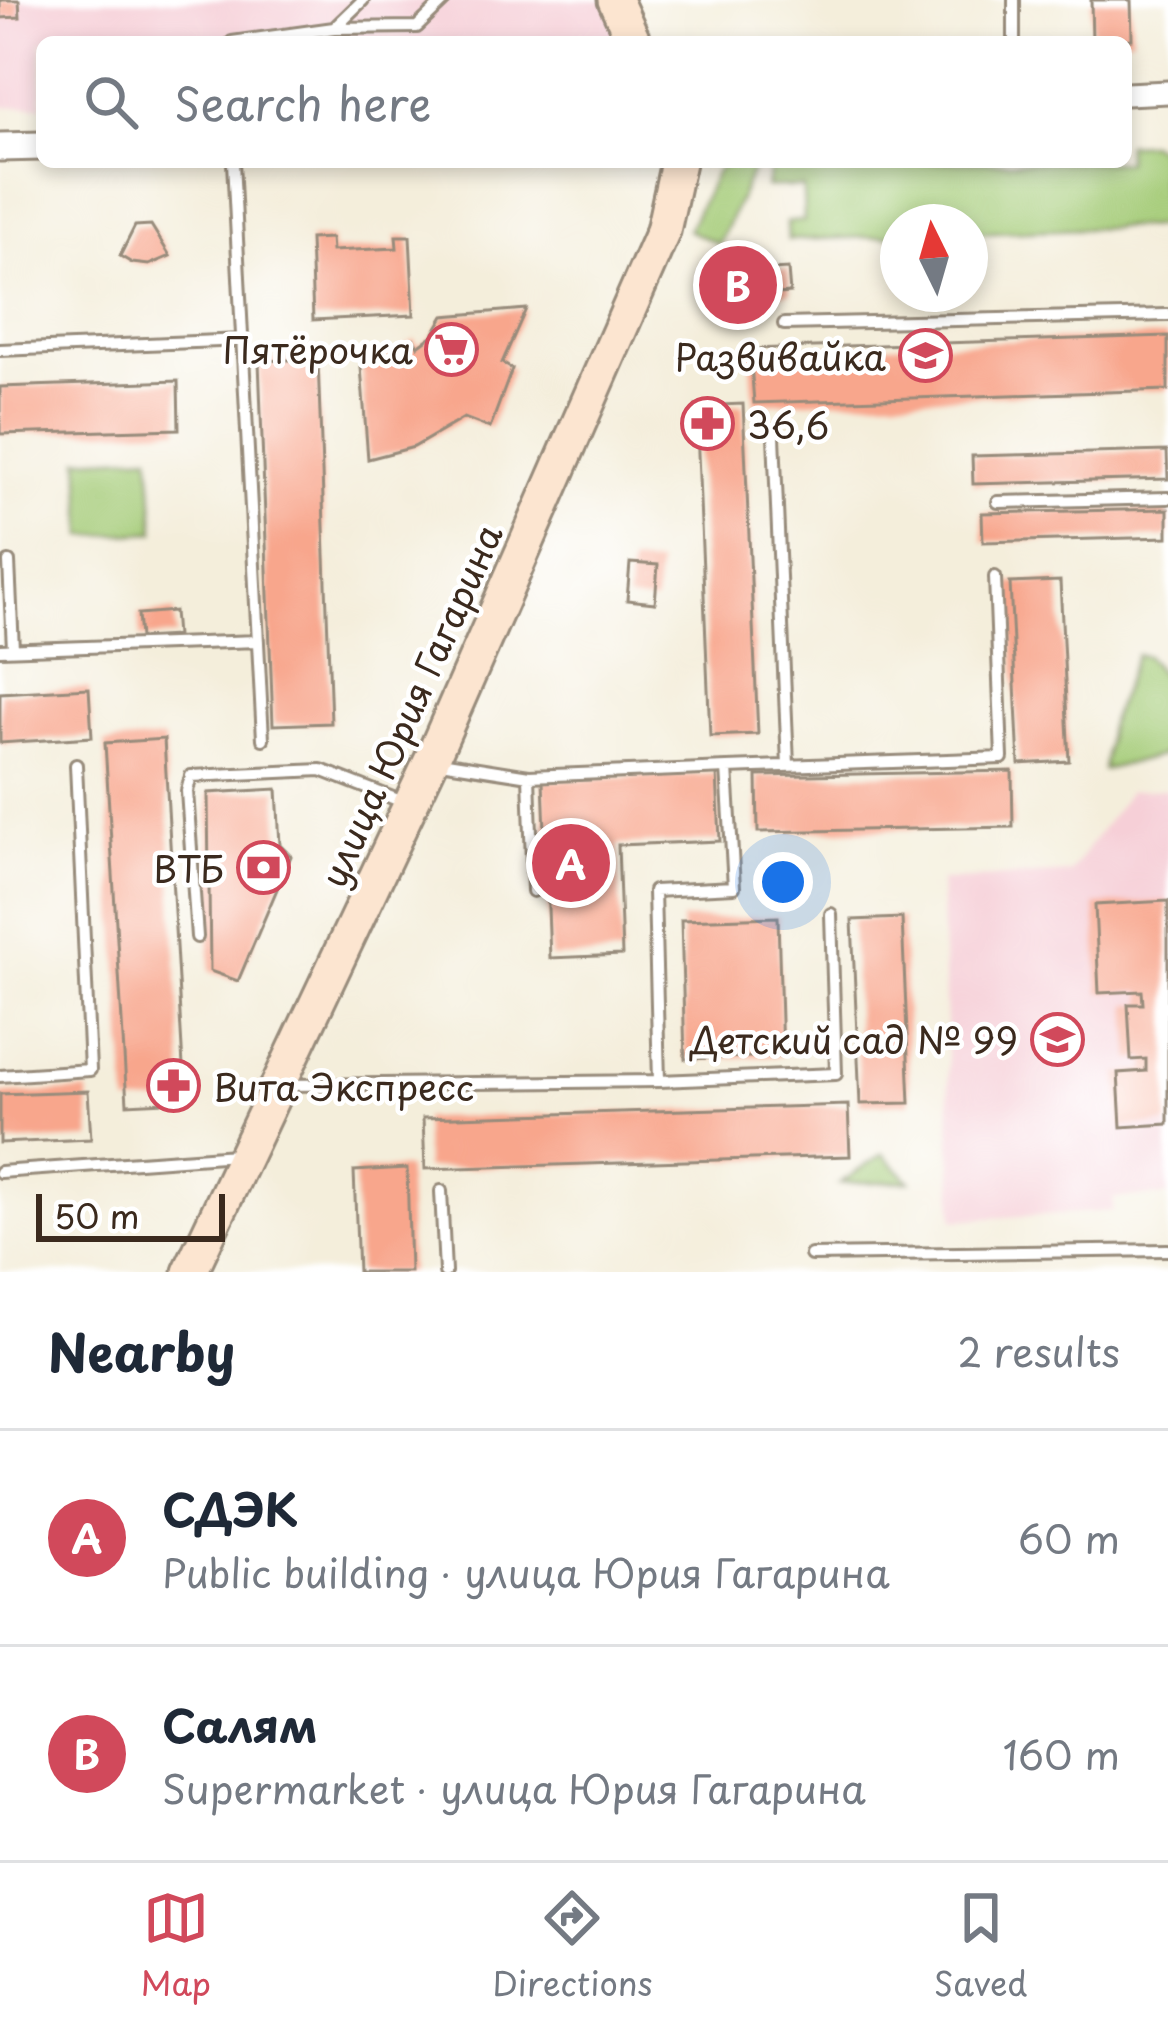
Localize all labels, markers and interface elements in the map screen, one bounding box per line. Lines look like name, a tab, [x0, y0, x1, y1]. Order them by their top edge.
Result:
search box	[36, 36, 1132, 168]
text: Search here	[174, 68, 431, 136]
icon: search	[78, 69, 144, 135]
north arrow	[880, 204, 988, 312]
pin: B	[699, 240, 777, 330]
supermarket icon: Пятёрочка	[424, 321, 480, 377]
place label: Пятёрочка	[223, 322, 413, 376]
school or university icon: Развивайка	[897, 328, 953, 384]
place label: Развивайка	[675, 329, 887, 383]
pharmacy icon: 36,6	[680, 396, 736, 452]
place label: 36,6	[747, 397, 829, 451]
street label: улица Юрия Гагарина	[305, 514, 515, 895]
pin: A	[532, 818, 610, 908]
bank icon: ВТБ	[235, 840, 291, 896]
place label: ВТБ	[153, 841, 224, 895]
your location	[753, 852, 813, 912]
school or university icon: Детский сад № 99	[1029, 1011, 1085, 1067]
place label: Детский сад № 99	[689, 1012, 1018, 1066]
pharmacy icon: Вита Экспресс	[146, 1058, 202, 1114]
place label: Вита Экспресс	[213, 1059, 474, 1113]
scale bar	[36, 1188, 225, 1241]
text: 50 m	[54, 1190, 140, 1240]
text: Nearby	[48, 1312, 235, 1389]
text: 2 results	[958, 1321, 1120, 1380]
text: СДЭК	[162, 1474, 298, 1542]
text: A	[72, 1508, 102, 1567]
text: 60 m	[1018, 1508, 1120, 1567]
text: Public building · улица Юрия Гагарина	[162, 1542, 890, 1601]
text: Салям	[162, 1690, 318, 1758]
text: B	[74, 1724, 100, 1783]
text: 160 m	[1003, 1724, 1120, 1783]
text: Supermarket · улица Юрия Гагарина	[162, 1758, 866, 1817]
tab: Map	[141, 1885, 211, 2007]
tab: Directions	[492, 1885, 653, 2007]
tab: Saved	[934, 1885, 1027, 2007]

